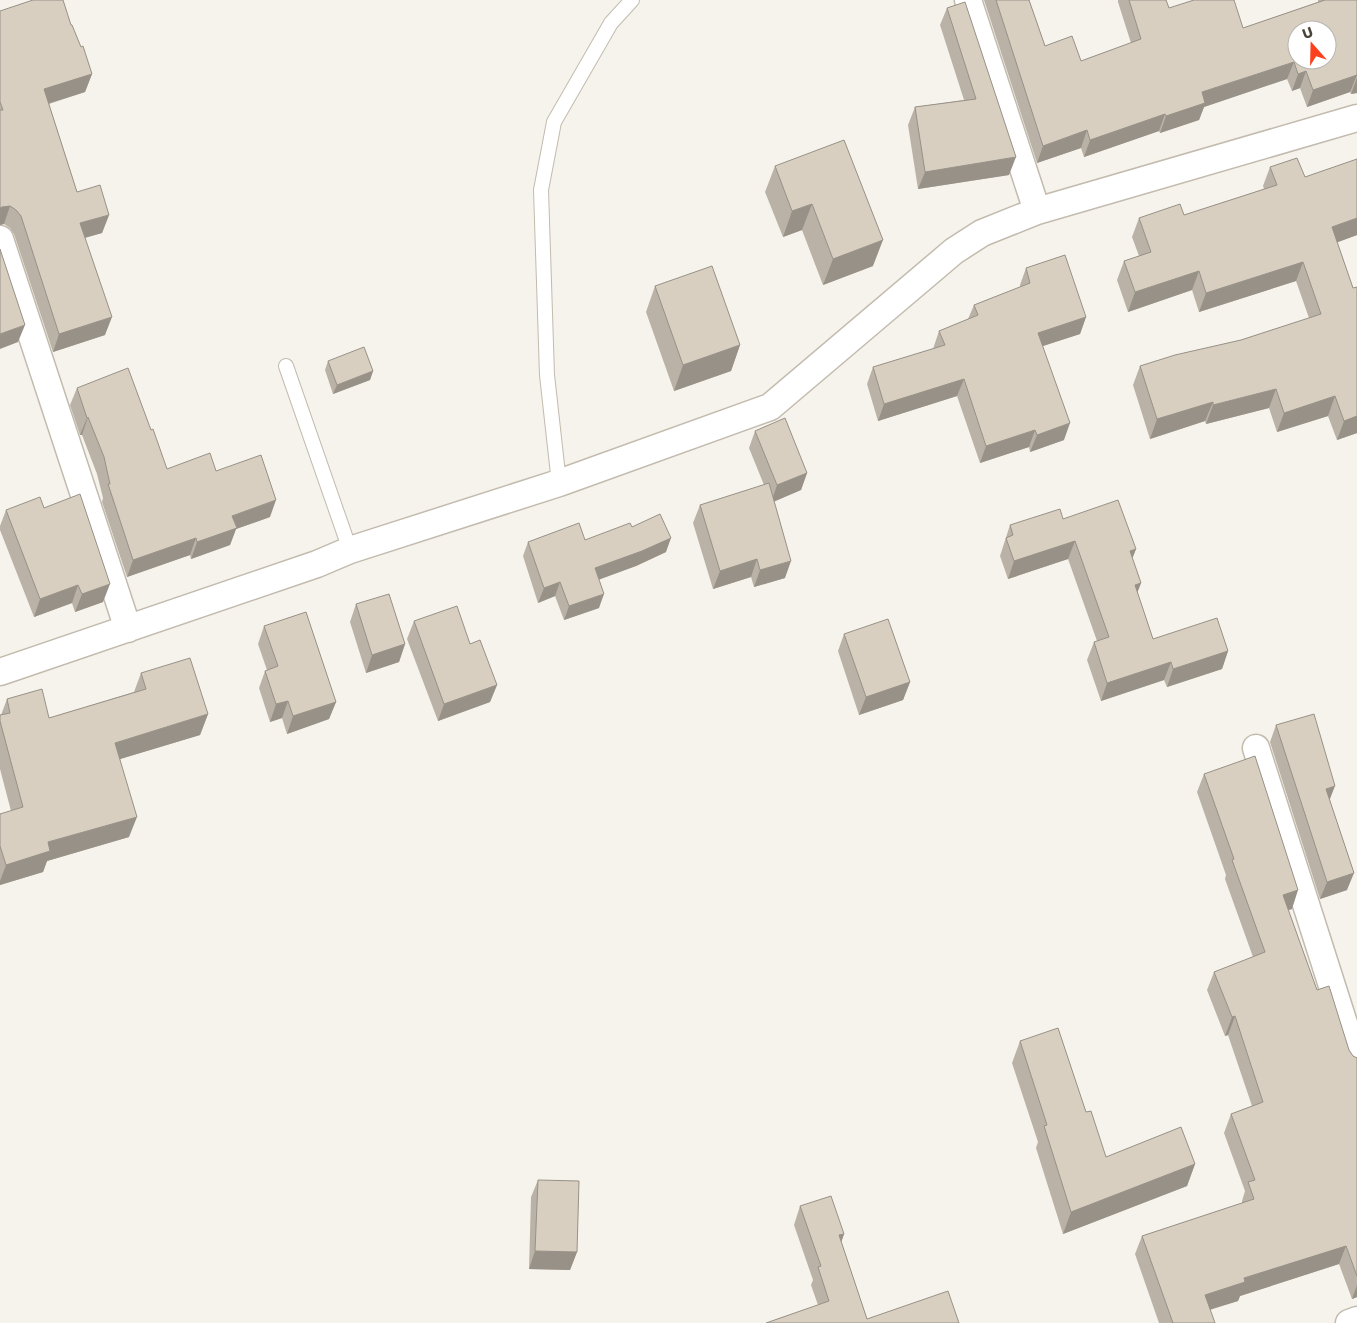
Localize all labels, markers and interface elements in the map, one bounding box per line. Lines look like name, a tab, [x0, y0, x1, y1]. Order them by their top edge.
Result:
north arrow	[1287, 20, 1337, 70]
text: U	[1300, 23, 1315, 42]

